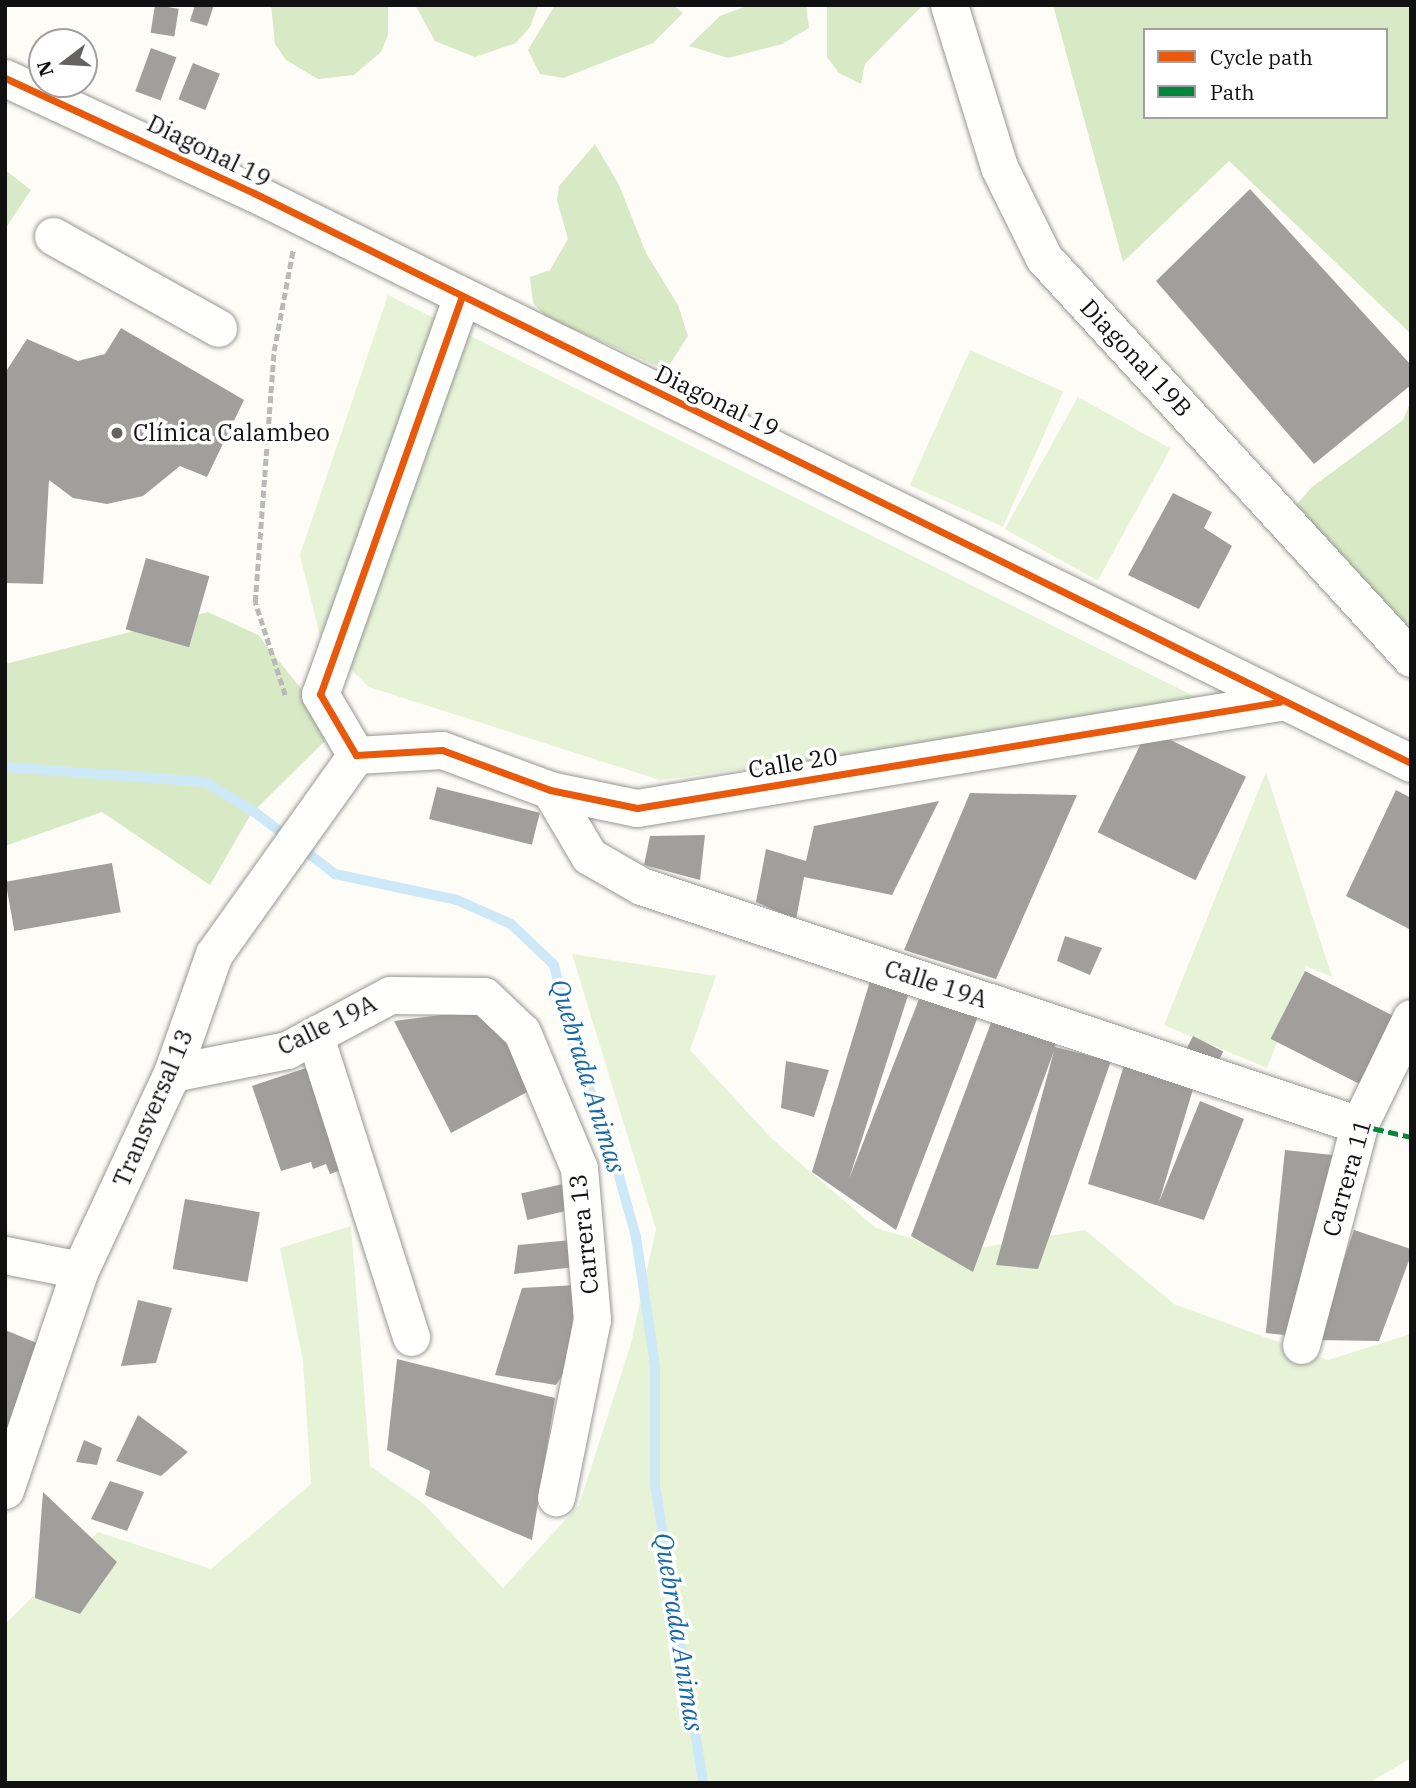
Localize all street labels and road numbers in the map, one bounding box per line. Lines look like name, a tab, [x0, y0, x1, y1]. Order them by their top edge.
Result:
street label: Diagonal 19	[142, 109, 276, 193]
street label: Diagonal 19B	[1074, 293, 1198, 423]
street label: Diagonal 19	[650, 359, 784, 443]
street label: Calle 20	[746, 742, 840, 784]
street label: Calle 19A	[881, 954, 991, 1014]
street label: Calle 19A	[273, 989, 381, 1061]
street label: Transversal 13	[107, 1025, 199, 1191]
street label: Carrera 11	[1317, 1116, 1377, 1240]
street label: Carrera 13	[563, 1172, 605, 1296]

